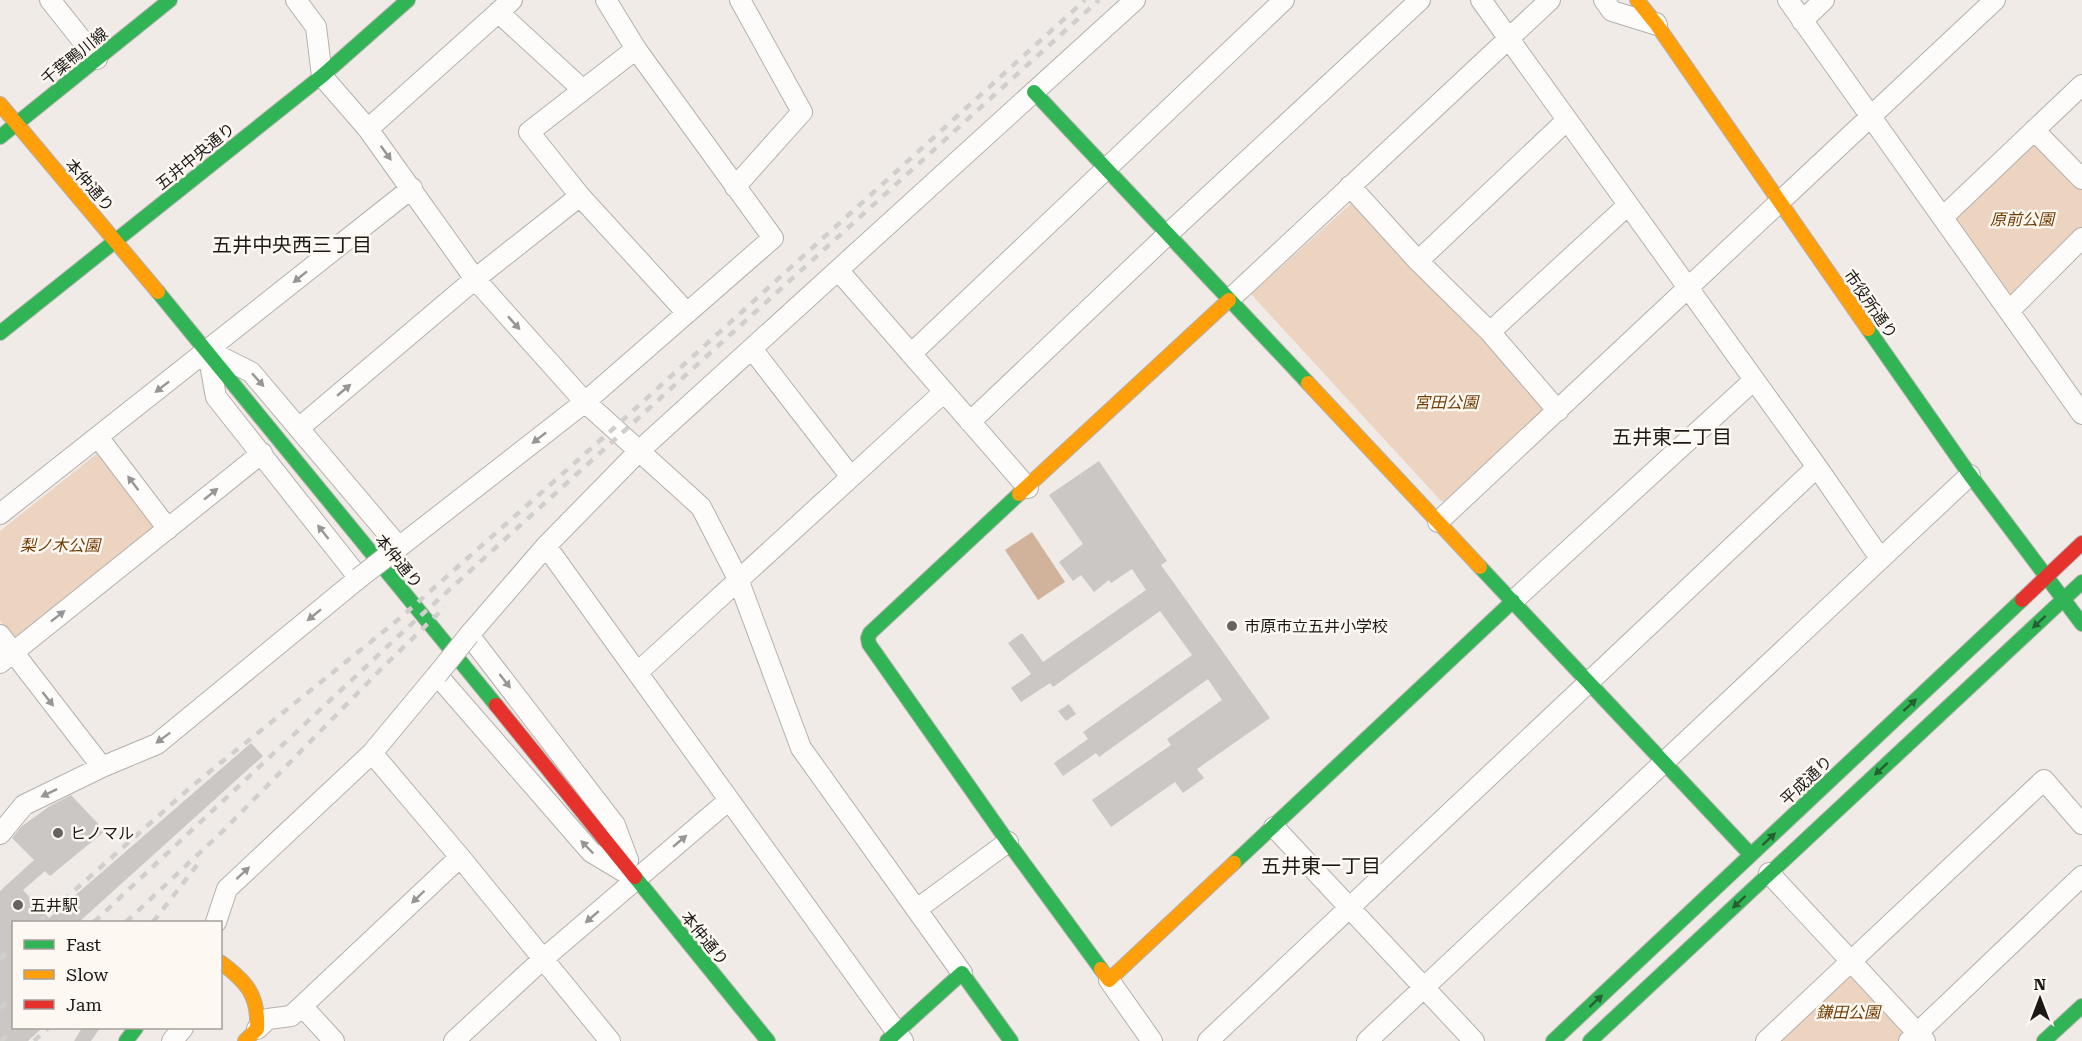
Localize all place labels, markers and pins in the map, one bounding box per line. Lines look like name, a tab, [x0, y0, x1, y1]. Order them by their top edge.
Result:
place label: 市原市立五井小学校	[1244, 617, 1388, 636]
marker: 市原市立五井小学校	[1225, 619, 1239, 633]
place label: ヒノマル	[70, 824, 134, 843]
marker: ヒノマル	[51, 826, 65, 840]
place label: 五井駅	[30, 896, 78, 915]
marker: 五井駅	[11, 898, 25, 912]

